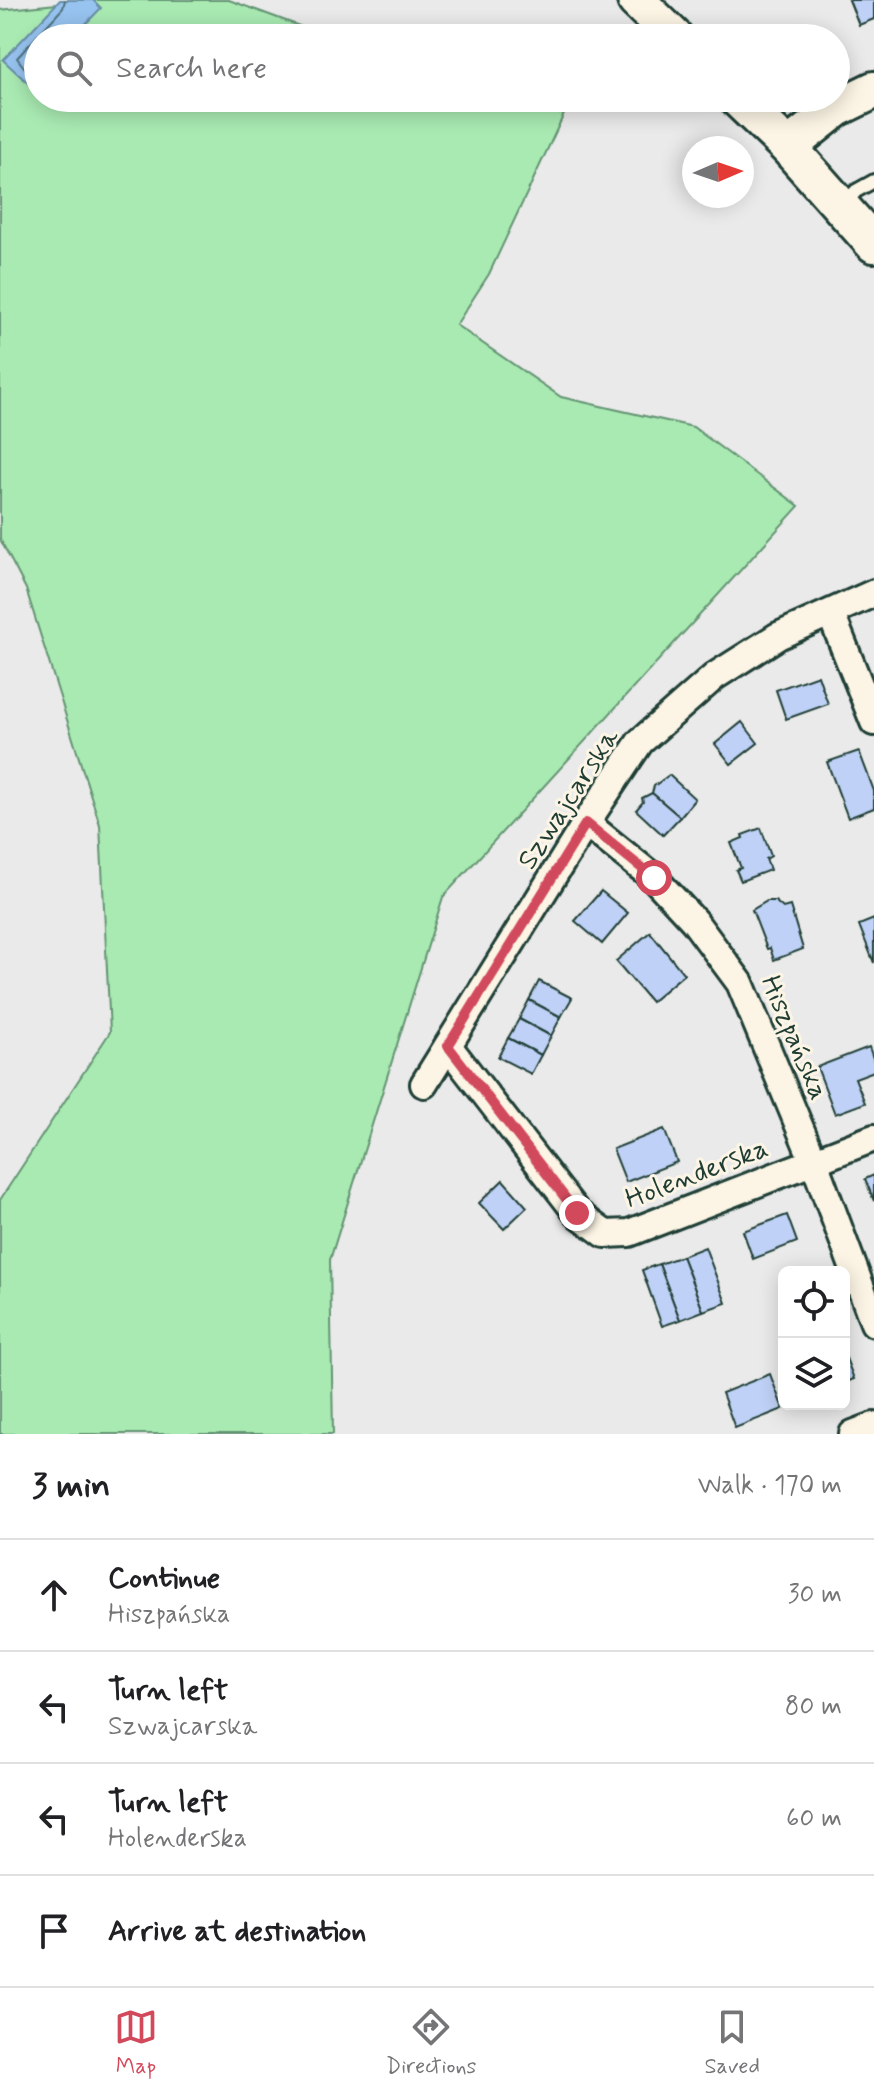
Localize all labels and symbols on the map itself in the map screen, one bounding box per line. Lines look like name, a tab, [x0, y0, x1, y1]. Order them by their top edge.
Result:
north arrow	[682, 136, 754, 208]
street label: Szwajcarska	[510, 722, 629, 877]
route start	[636, 860, 672, 896]
street label: Hiszpańska	[751, 970, 836, 1106]
street label: Holenderska	[620, 1130, 774, 1218]
route end	[559, 1195, 595, 1231]

